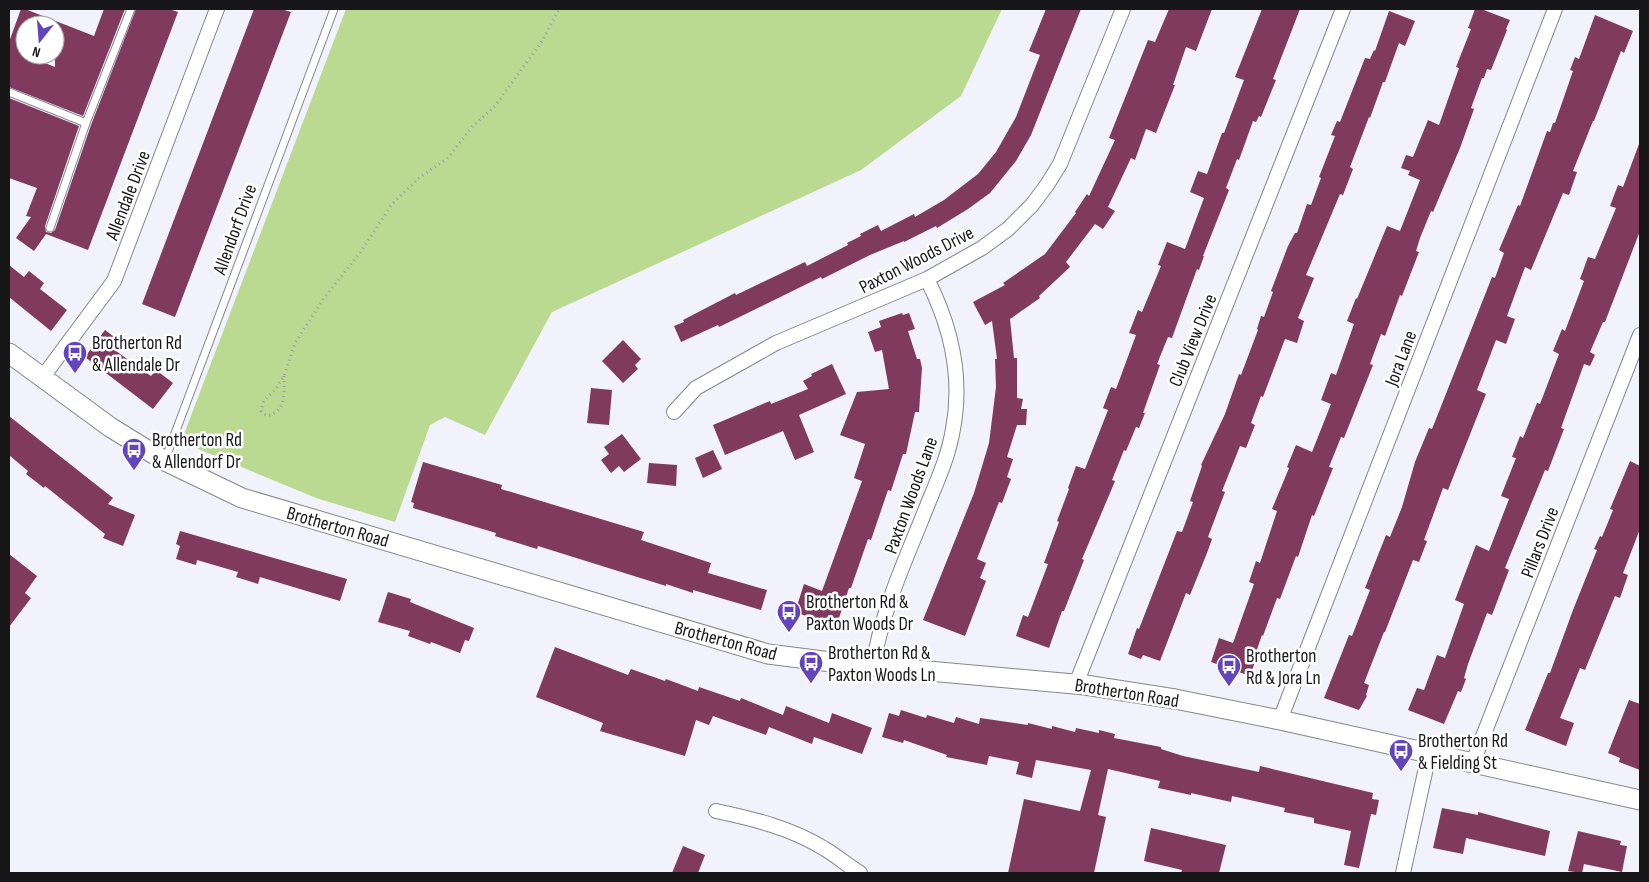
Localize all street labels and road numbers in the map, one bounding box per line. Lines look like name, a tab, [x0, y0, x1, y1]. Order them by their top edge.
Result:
street label: Allendale Drive	[100, 148, 156, 244]
street label: Allendorf Drive	[208, 181, 262, 279]
street label: Paxton Woods Drive	[856, 222, 978, 299]
street label: Club View Drive	[1164, 291, 1222, 390]
street label: Jora Lane	[1380, 328, 1422, 390]
street label: Paxton Woods Lane	[880, 434, 943, 557]
street label: Brotherton Road	[284, 502, 391, 553]
street label: Pillars Drive	[1516, 504, 1564, 581]
street label: Brotherton Road	[672, 617, 779, 666]
street label: Brotherton Road	[1073, 674, 1180, 713]

